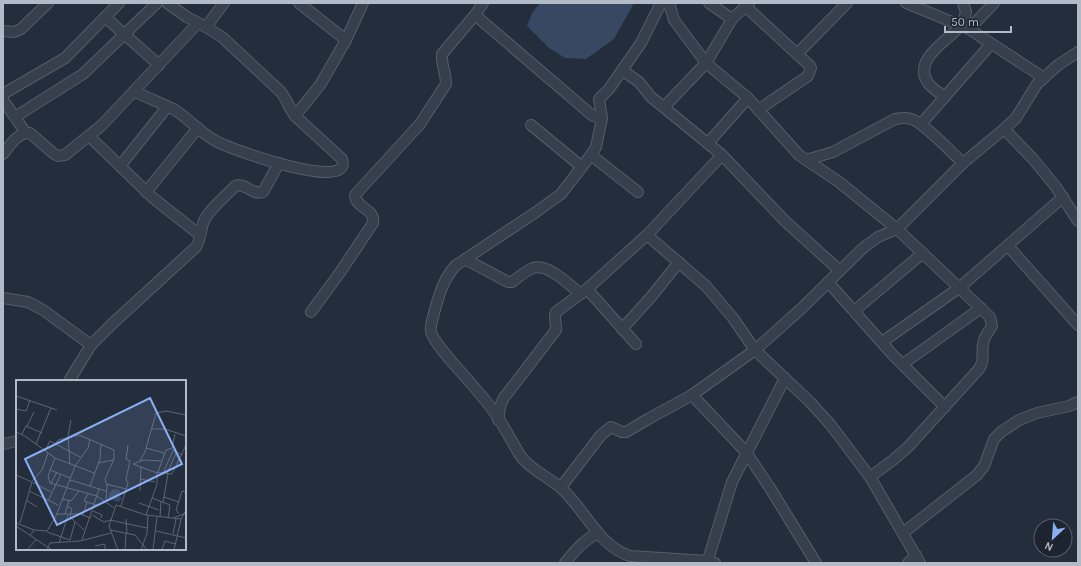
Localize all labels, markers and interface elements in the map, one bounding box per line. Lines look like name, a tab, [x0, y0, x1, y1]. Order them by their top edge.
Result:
scale bar	[945, 8, 1011, 34]
text: 50 m	[951, 15, 979, 29]
inset map	[16, 380, 186, 550]
north arrow	[1033, 518, 1073, 558]
text: N	[1042, 539, 1055, 554]

